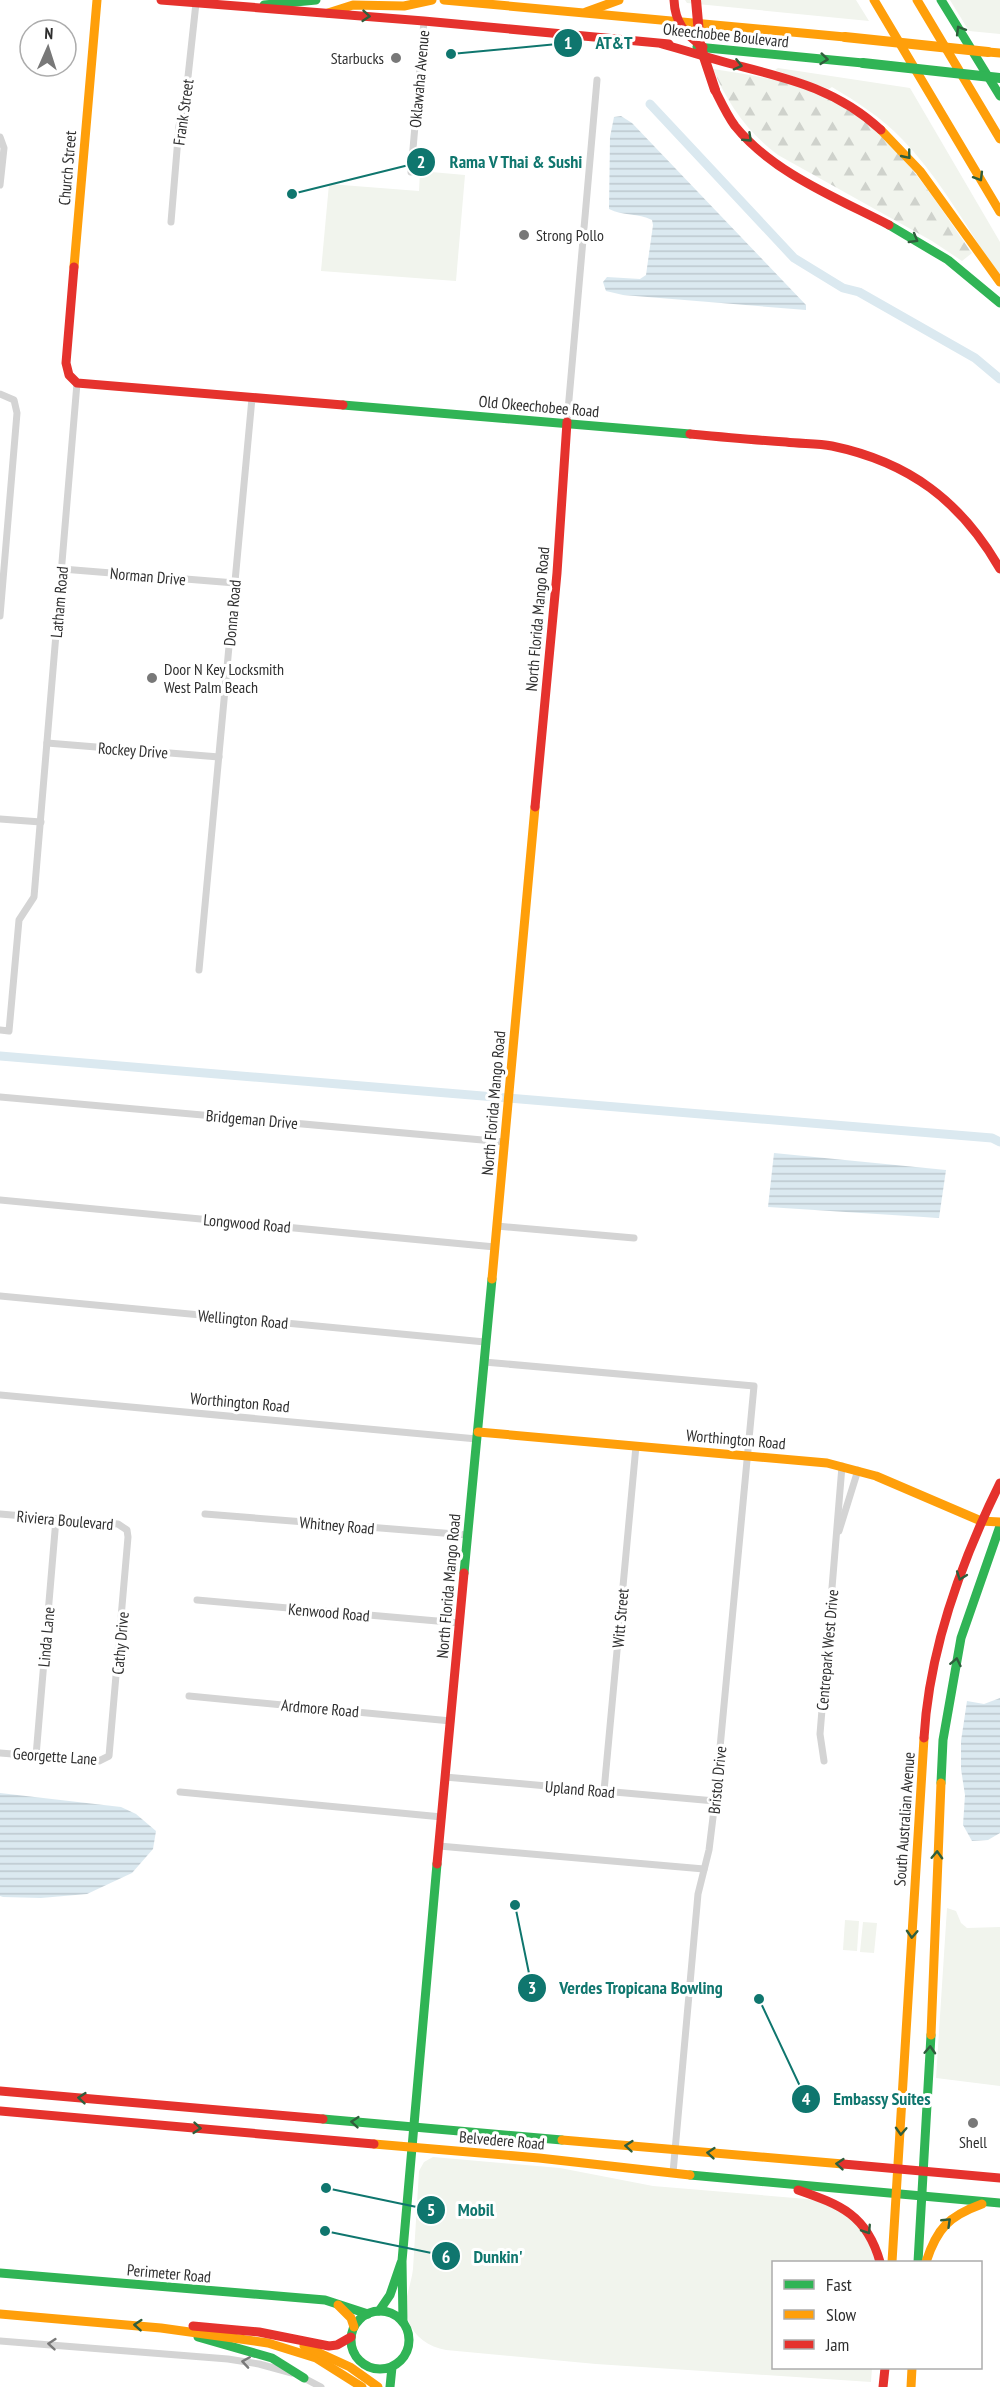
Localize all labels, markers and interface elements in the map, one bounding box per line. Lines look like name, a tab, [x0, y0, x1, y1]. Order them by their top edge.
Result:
one-way arrow	[361, 9, 370, 22]
north arrow	[18, 18, 78, 78]
street label: Okeechobee Boulevard	[662, 18, 790, 52]
text: N	[44, 23, 54, 43]
callout: AT&T	[553, 25, 644, 61]
one-way arrow	[955, 26, 967, 36]
street label: Oklawaha Avenue	[405, 29, 433, 129]
text: 1	[564, 31, 572, 54]
text: AT&T	[595, 31, 633, 54]
place label: Starbucks	[331, 48, 384, 68]
marker: Starbucks	[389, 51, 403, 65]
one-way arrow	[819, 52, 829, 65]
one-way arrow	[733, 58, 743, 71]
street label: Frank Street	[168, 77, 198, 146]
street label: Church Street	[54, 129, 80, 206]
one-way arrow	[741, 131, 751, 142]
callout: Rama V Thai & Sushi	[406, 144, 595, 180]
one-way arrow	[900, 148, 911, 159]
text: 2	[417, 150, 425, 173]
text: Rama V Thai & Sushi	[450, 150, 582, 173]
one-way arrow	[972, 171, 983, 181]
place label: Strong Pollo	[536, 225, 604, 245]
marker: Strong Pollo	[517, 228, 531, 242]
one-way arrow	[907, 232, 918, 243]
street label: Old Okeechobee Road	[478, 391, 600, 421]
street label: North Florida Mango Road	[521, 546, 553, 692]
street label: Norman Drive	[109, 563, 187, 589]
street label: Latham Road	[46, 565, 72, 639]
street label: Donna Road	[219, 579, 245, 647]
place label: Door N Key Locksmith West Palm Beach	[164, 659, 284, 697]
marker: Door N Key Locksmith West Palm Beach	[145, 671, 159, 685]
street label: Rockey Drive	[97, 738, 169, 762]
street label: North Florida Mango Road	[477, 1030, 509, 1176]
street label: Bridgeman Drive	[205, 1105, 299, 1133]
street label: Longwood Road	[203, 1209, 292, 1237]
street label: Wellington Road	[197, 1305, 289, 1333]
street label: Worthington Road	[190, 1388, 291, 1416]
street label: Worthington Road	[686, 1425, 787, 1453]
street label: Riviera Boulevard	[16, 1506, 114, 1534]
street label: Whitney Road	[299, 1512, 375, 1538]
street label: North Florida Mango Road	[432, 1513, 464, 1659]
one-way arrow	[955, 1570, 968, 1580]
street label: Witt Street	[607, 1587, 633, 1649]
street label: Centrepark West Drive	[812, 1589, 842, 1711]
street label: Kenwood Road	[287, 1598, 371, 1626]
street label: Linda Lane	[33, 1606, 59, 1668]
street label: Cathy Drive	[107, 1611, 133, 1675]
one-way arrow	[949, 1657, 962, 1667]
street label: Ardmore Road	[280, 1695, 360, 1721]
street label: Georgette Lane	[12, 1743, 98, 1769]
street label: Bristol Drive	[703, 1745, 731, 1815]
street label: South Australian Avenue	[889, 1751, 919, 1887]
street label: Upland Road	[544, 1776, 616, 1802]
one-way arrow	[931, 1851, 944, 1860]
one-way arrow	[905, 1929, 918, 1938]
callout: Verdes Tropicana Bowling	[517, 1970, 735, 2006]
text: 3	[528, 1976, 536, 1999]
text: Verdes Tropicana Bowling	[558, 1976, 723, 1999]
one-way arrow	[924, 2046, 937, 2055]
callout: Embassy Suites	[791, 2081, 943, 2117]
text: 4	[802, 2087, 811, 2110]
text: Embassy Suites	[833, 2087, 931, 2110]
one-way arrow	[78, 2092, 87, 2105]
one-way arrow	[350, 2116, 359, 2129]
marker: Shell	[966, 2116, 980, 2130]
one-way arrow	[193, 2121, 202, 2134]
street label: Belvedere Road	[458, 2126, 546, 2154]
one-way arrow	[894, 2127, 907, 2136]
place label: Shell	[959, 2132, 987, 2152]
one-way arrow	[624, 2140, 633, 2153]
one-way arrow	[707, 2147, 716, 2160]
one-way arrow	[835, 2158, 845, 2171]
callout: Mobil	[416, 2192, 507, 2228]
text: 5	[427, 2198, 435, 2221]
text: Mobil	[458, 2198, 495, 2221]
one-way arrow	[939, 2219, 950, 2230]
one-way arrow	[860, 2224, 872, 2234]
callout: Dunkin'	[431, 2238, 535, 2274]
text: 6	[442, 2245, 450, 2268]
text: Dunkin'	[473, 2245, 523, 2268]
street label: Perimeter Road	[126, 2259, 212, 2287]
legend	[772, 2261, 982, 2369]
text: Fast	[826, 2273, 852, 2296]
text: Slow	[826, 2303, 857, 2326]
one-way arrow	[133, 2319, 142, 2332]
text: Jam	[825, 2333, 849, 2356]
one-way arrow	[48, 2338, 57, 2351]
one-way arrow	[242, 2356, 252, 2369]

